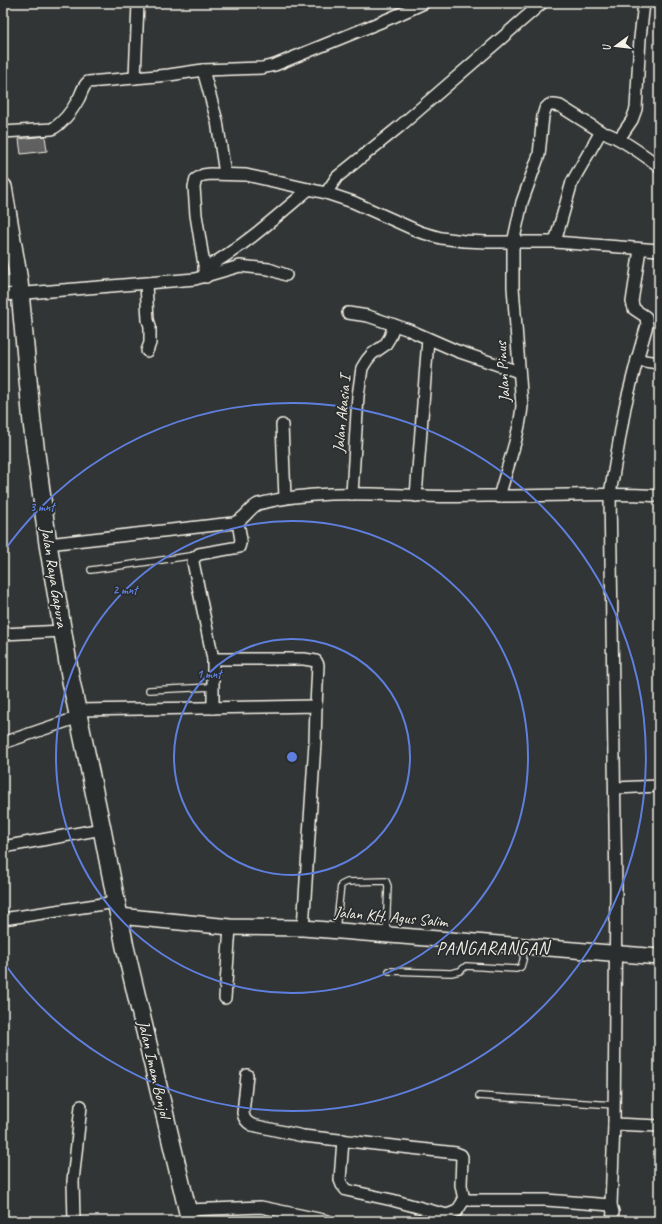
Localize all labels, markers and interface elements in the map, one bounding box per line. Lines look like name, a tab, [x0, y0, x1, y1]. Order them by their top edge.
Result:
north arrow	[596, 26, 636, 66]
text: U	[598, 42, 614, 53]
street label: Jalan Pinus	[491, 339, 515, 404]
street label: Jalan Akasia I	[329, 371, 356, 454]
text: 3 mnt	[30, 499, 56, 515]
street label: Jalan Raya Gapura	[36, 524, 72, 630]
text: 2 mnt	[113, 582, 139, 598]
text: 1 mnt	[197, 666, 223, 682]
centre of rings	[285, 750, 299, 764]
street label: Jalan KH. Agus Salim	[332, 902, 451, 932]
district label: PANGARANGAN	[436, 937, 552, 959]
street label: Jalan Imam Bonjol	[133, 1017, 176, 1123]

